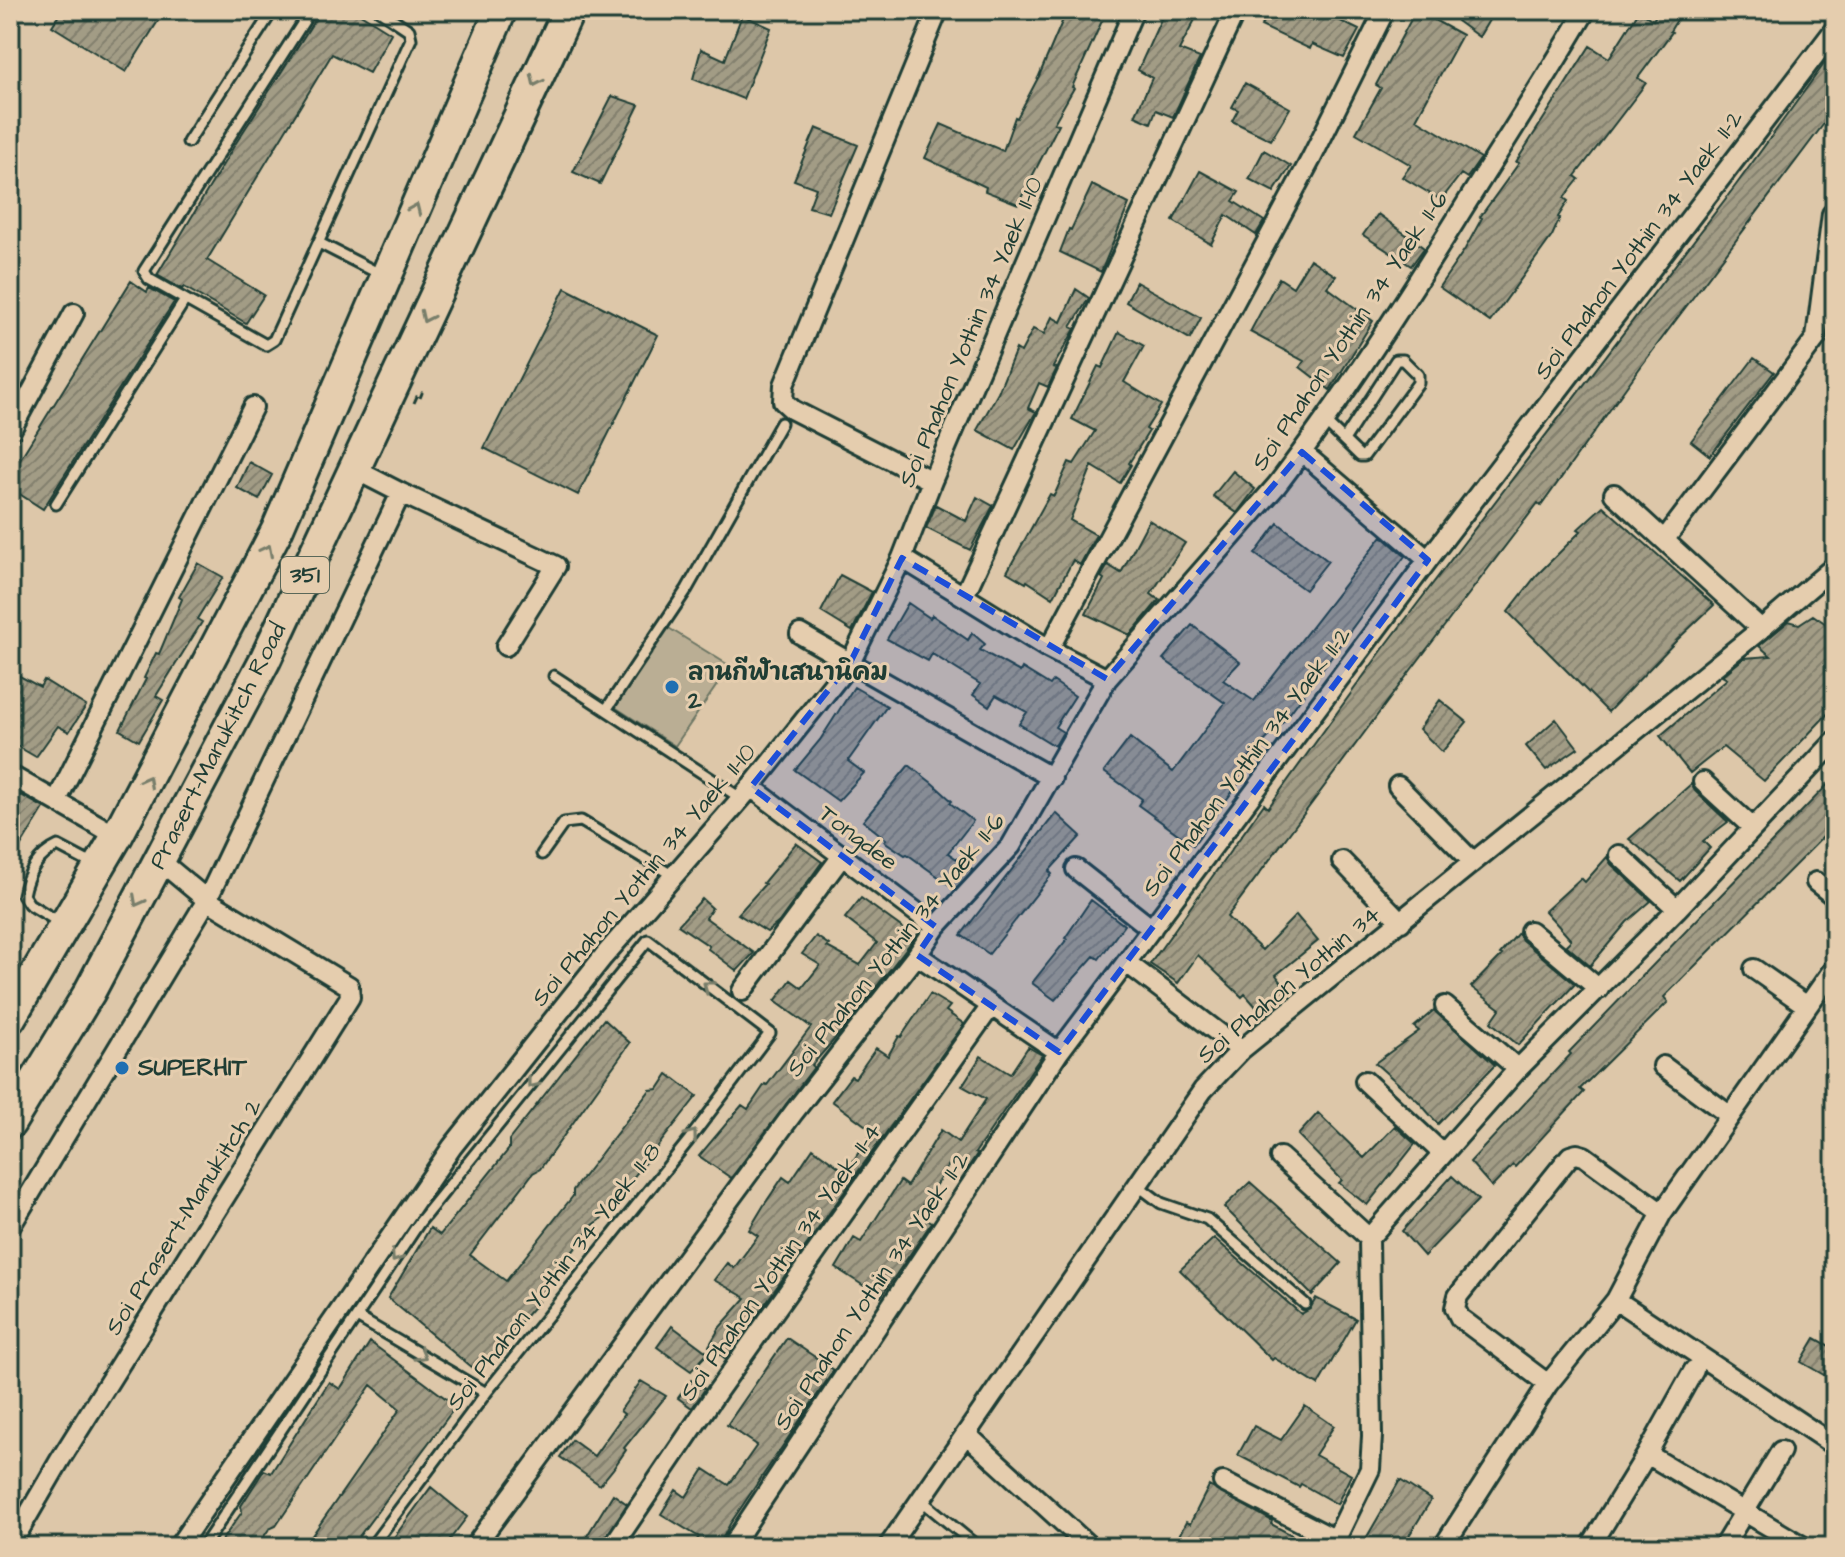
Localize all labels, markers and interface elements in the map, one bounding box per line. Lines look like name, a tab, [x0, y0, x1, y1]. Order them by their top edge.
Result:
one-way arrow	[530, 73, 546, 87]
street label: Soi Phahon Yothin 34 Yaek 11-2	[1526, 103, 1752, 387]
street label: Soi Phahon Yothin 34 Yaek 11-10	[890, 172, 1052, 492]
street label: Soi Phahon Yothin 34 Yaek 11-6	[1243, 184, 1457, 478]
one-way arrow	[405, 203, 421, 217]
one-way arrow	[420, 308, 436, 323]
one-way arrow	[257, 544, 272, 559]
road number: 351	[281, 557, 329, 593]
street label: Prasert-Manukitch Road	[141, 617, 295, 875]
street label: Soi Phahon Yothin 34 Yaek 11-2	[1134, 620, 1360, 904]
place label: ลานกีฬาเสนานิคม 2	[687, 656, 888, 718]
marker: ลานกีฬาเสนานิคม 2	[663, 678, 681, 696]
street label: Soi Phahon Yothin 34 Yaek 11-10	[524, 736, 764, 1014]
one-way arrow	[137, 774, 152, 789]
street label: Tongdee	[811, 797, 905, 880]
street label: Soi Phahon Yothin 34 Yaek 11-6	[779, 806, 1013, 1084]
one-way arrow	[132, 893, 147, 907]
street label: Soi Phahon Yothin 34	[1190, 898, 1388, 1072]
one-way arrow	[702, 981, 717, 995]
place label: SUPERHIT	[137, 1051, 248, 1085]
marker: SUPERHIT	[113, 1059, 131, 1077]
one-way arrow	[527, 1074, 542, 1088]
street label: Soi Prasert-Manukitch 2	[97, 1092, 271, 1342]
street label: Soi Phahon Yothin 34 Yaek 11-4	[672, 1116, 890, 1408]
one-way arrow	[683, 1129, 697, 1144]
street label: Soi Phahon Yothin 34 Yaek 11-8	[439, 1136, 669, 1418]
street label: Soi Phahon Yothin 34 Yaek 11-2	[766, 1145, 978, 1437]
one-way arrow	[391, 1248, 406, 1263]
one-way arrow	[412, 1345, 427, 1361]

